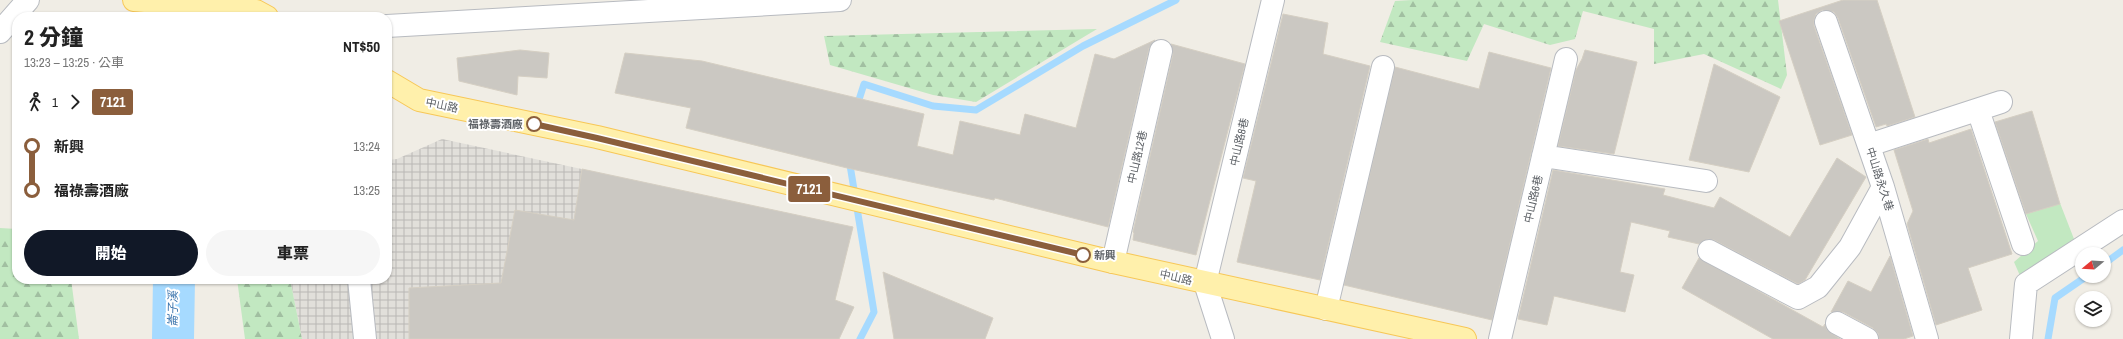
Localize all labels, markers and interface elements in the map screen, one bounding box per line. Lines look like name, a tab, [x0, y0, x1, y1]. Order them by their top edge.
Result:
text: 2 分鐘	[24, 22, 83, 52]
text: NT$50	[343, 36, 380, 57]
text: 13:23 – 13:25 · 公車	[24, 54, 124, 71]
icon: walk	[24, 91, 46, 113]
icon: forward	[64, 91, 86, 113]
text: 7121	[100, 93, 125, 111]
text: 1	[52, 94, 58, 111]
street label: 中山路	[424, 95, 460, 115]
marker: 福祿壽酒廠	[526, 116, 542, 132]
place label: 福祿壽酒廠	[468, 117, 523, 131]
street label: 中山路8巷	[1227, 117, 1251, 167]
street label: 中山路12巷	[1124, 129, 1150, 185]
text: 新興	[54, 136, 84, 157]
text: 13:24	[353, 138, 380, 155]
street label: 中山路永久巷	[1863, 145, 1897, 213]
street label: 中山路6巷	[1521, 174, 1545, 224]
line badge: 7121	[781, 176, 837, 202]
text: 福祿壽酒廠	[54, 180, 129, 201]
text: 7121	[796, 180, 822, 198]
text: 13:25	[353, 182, 380, 199]
button: 開始	[24, 230, 198, 276]
button: 車票	[206, 230, 380, 276]
marker: 新興	[1075, 247, 1091, 263]
north arrow	[2075, 247, 2111, 283]
map controls	[2075, 247, 2111, 327]
place label: 新興	[1094, 248, 1116, 262]
street label: 中山路	[1158, 266, 1194, 288]
water label: 崙子溪	[165, 289, 181, 327]
button: layers	[2075, 291, 2111, 327]

